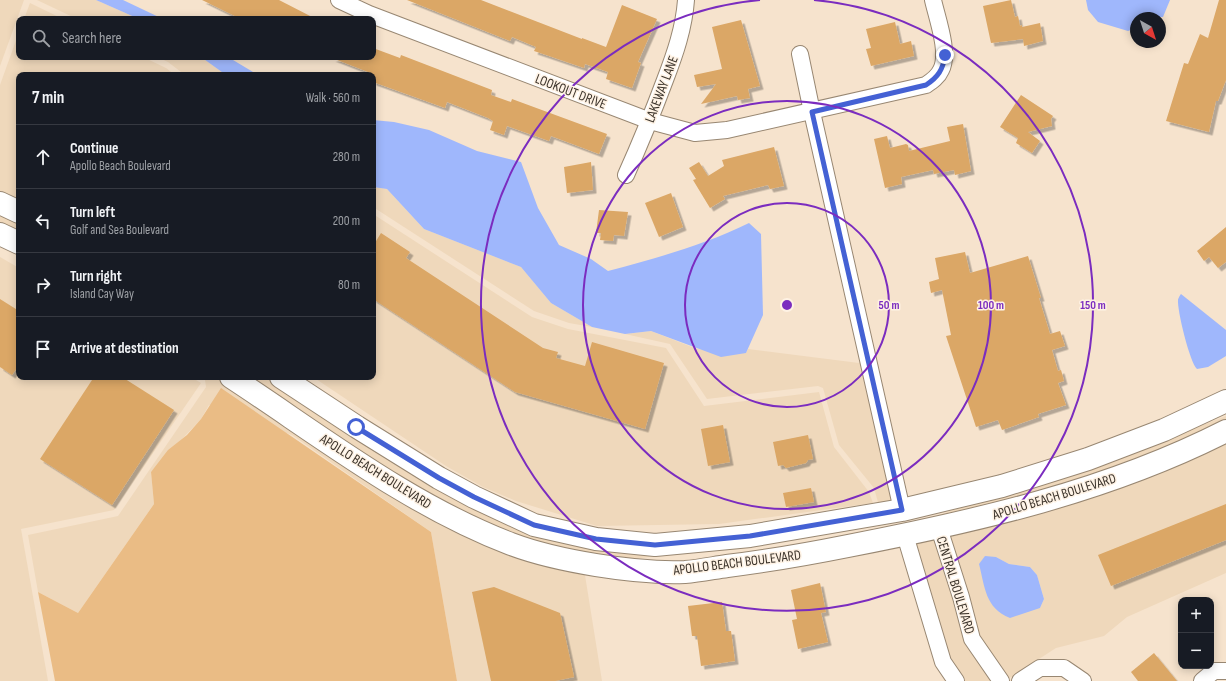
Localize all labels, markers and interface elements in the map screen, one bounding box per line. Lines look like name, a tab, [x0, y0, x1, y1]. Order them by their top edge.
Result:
north arrow	[1130, 12, 1166, 48]
search box	[16, 16, 376, 60]
icon: search	[30, 27, 52, 49]
text: Search here	[62, 29, 122, 48]
route end	[936, 46, 954, 64]
street label: LAKEWAY LANE	[641, 53, 682, 125]
street label: LOOKOUT DRIVE	[533, 70, 609, 113]
text: 7 min	[32, 88, 64, 108]
text: Walk · 560 m	[306, 90, 360, 106]
text: Continue	[70, 139, 119, 158]
icon: ahead	[32, 146, 54, 168]
text: 280 m	[333, 149, 360, 165]
text: Apollo Beach Boulevard	[70, 158, 171, 174]
text: Turn left	[70, 203, 115, 222]
icon: left	[32, 210, 54, 232]
text: 200 m	[333, 213, 360, 229]
text: Golf and Sea Boulevard	[70, 222, 169, 238]
text: Turn right	[70, 267, 122, 286]
icon: right	[32, 274, 54, 296]
text: 80 m	[338, 277, 360, 293]
text: Island Cay Way	[70, 286, 134, 302]
centre of rings	[780, 298, 794, 312]
text: 50 m	[879, 298, 899, 313]
text: 100 m	[978, 298, 1004, 313]
text: 150 m	[1080, 298, 1106, 313]
icon: arrive	[32, 338, 54, 360]
text: Arrive at destination	[70, 339, 179, 358]
route start	[347, 418, 365, 436]
street label: APOLLO BEACH BOULEVARD	[316, 430, 435, 513]
street label: APOLLO BEACH BOULEVARD	[989, 470, 1118, 524]
street label: CENTRAL BOULEVARD	[933, 534, 979, 636]
street label: APOLLO BEACH BOULEVARD	[671, 546, 802, 579]
map controls	[1178, 597, 1214, 669]
button: +	[1178, 597, 1214, 633]
button: −	[1178, 633, 1214, 669]

